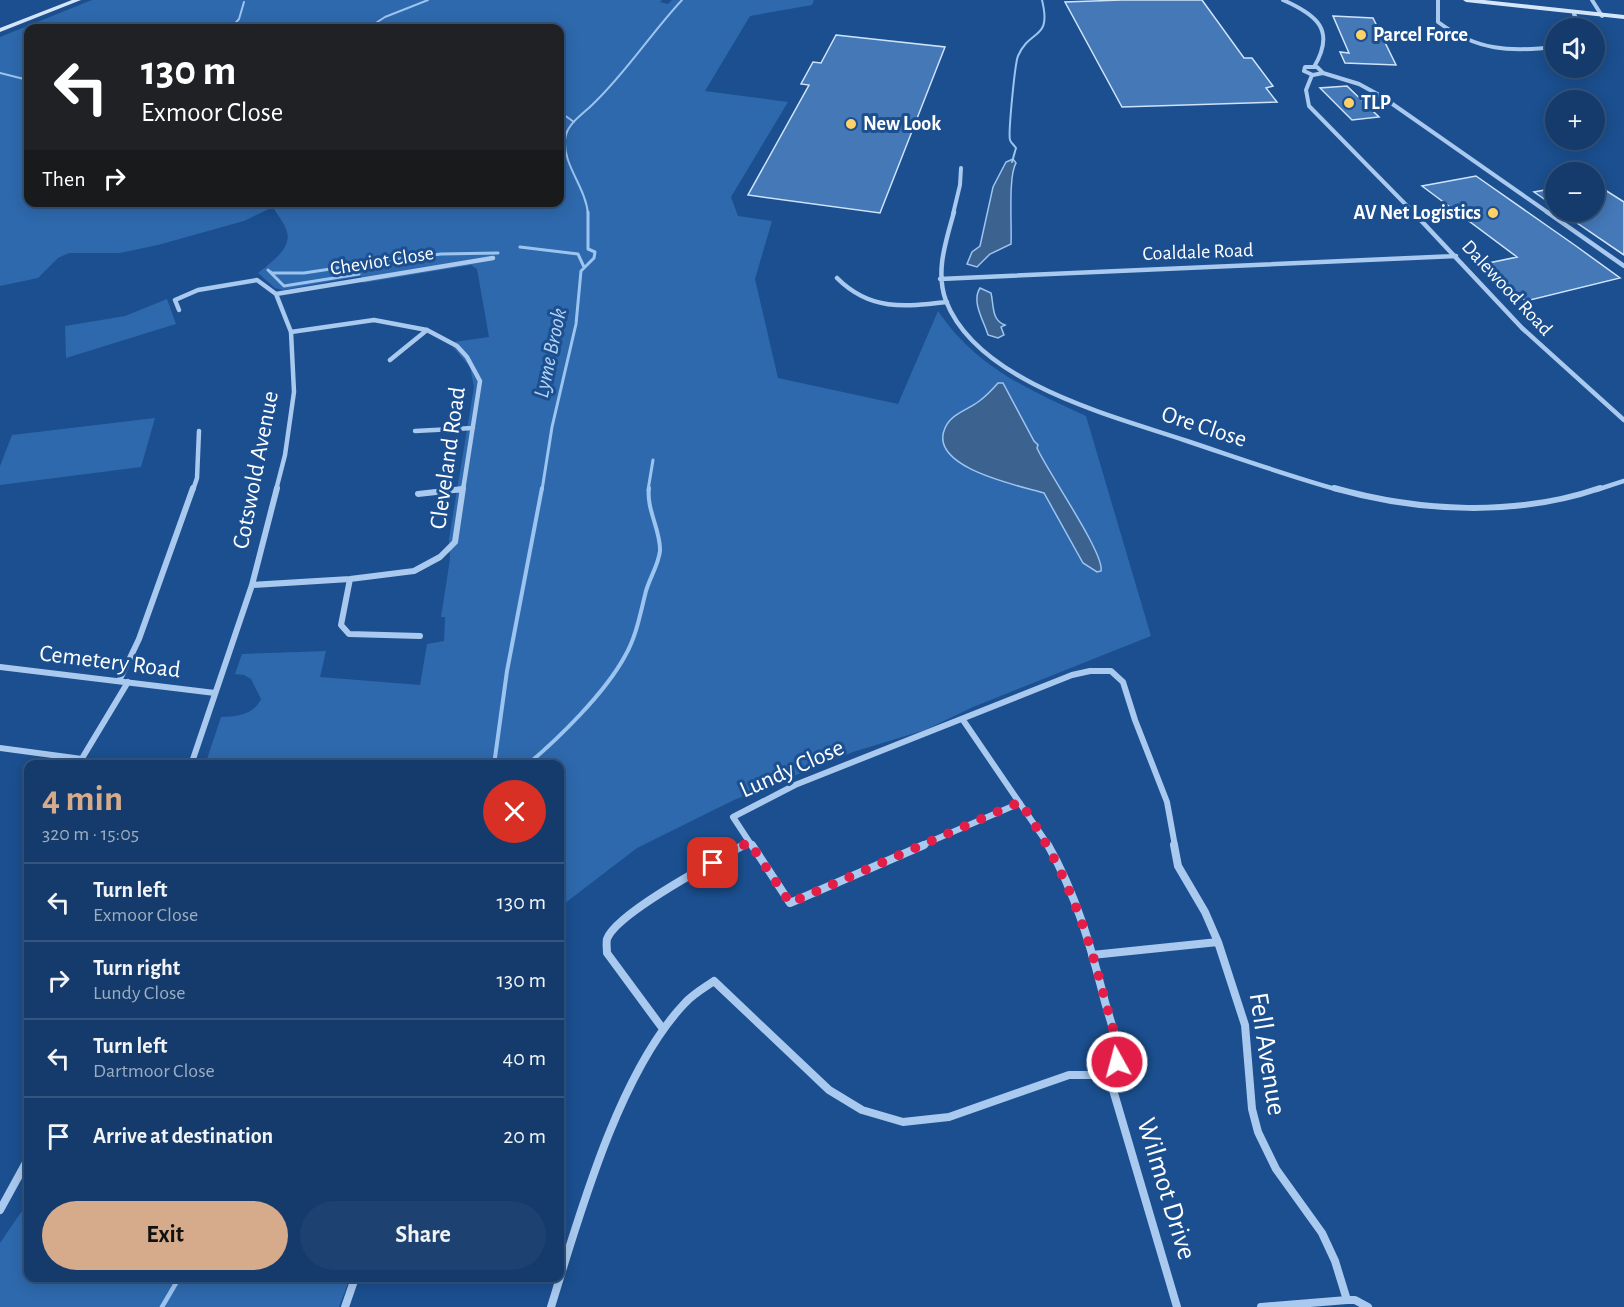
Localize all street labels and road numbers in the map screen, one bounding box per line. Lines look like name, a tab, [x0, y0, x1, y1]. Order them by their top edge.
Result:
street label: Dalewood Road	[1458, 236, 1556, 340]
street label: Coaldale Road	[1142, 240, 1254, 264]
street label: Cheviot Close	[329, 243, 435, 279]
street label: Cleveland Road	[426, 385, 470, 531]
street label: Cotswold Avenue	[229, 389, 283, 551]
street label: Ore Close	[1158, 402, 1250, 452]
street label: Cemetery Road	[38, 641, 182, 683]
street label: Lundy Close	[736, 735, 848, 803]
street label: Fell Avenue	[1243, 991, 1291, 1117]
street label: Wilmot Drive	[1131, 1115, 1201, 1263]

